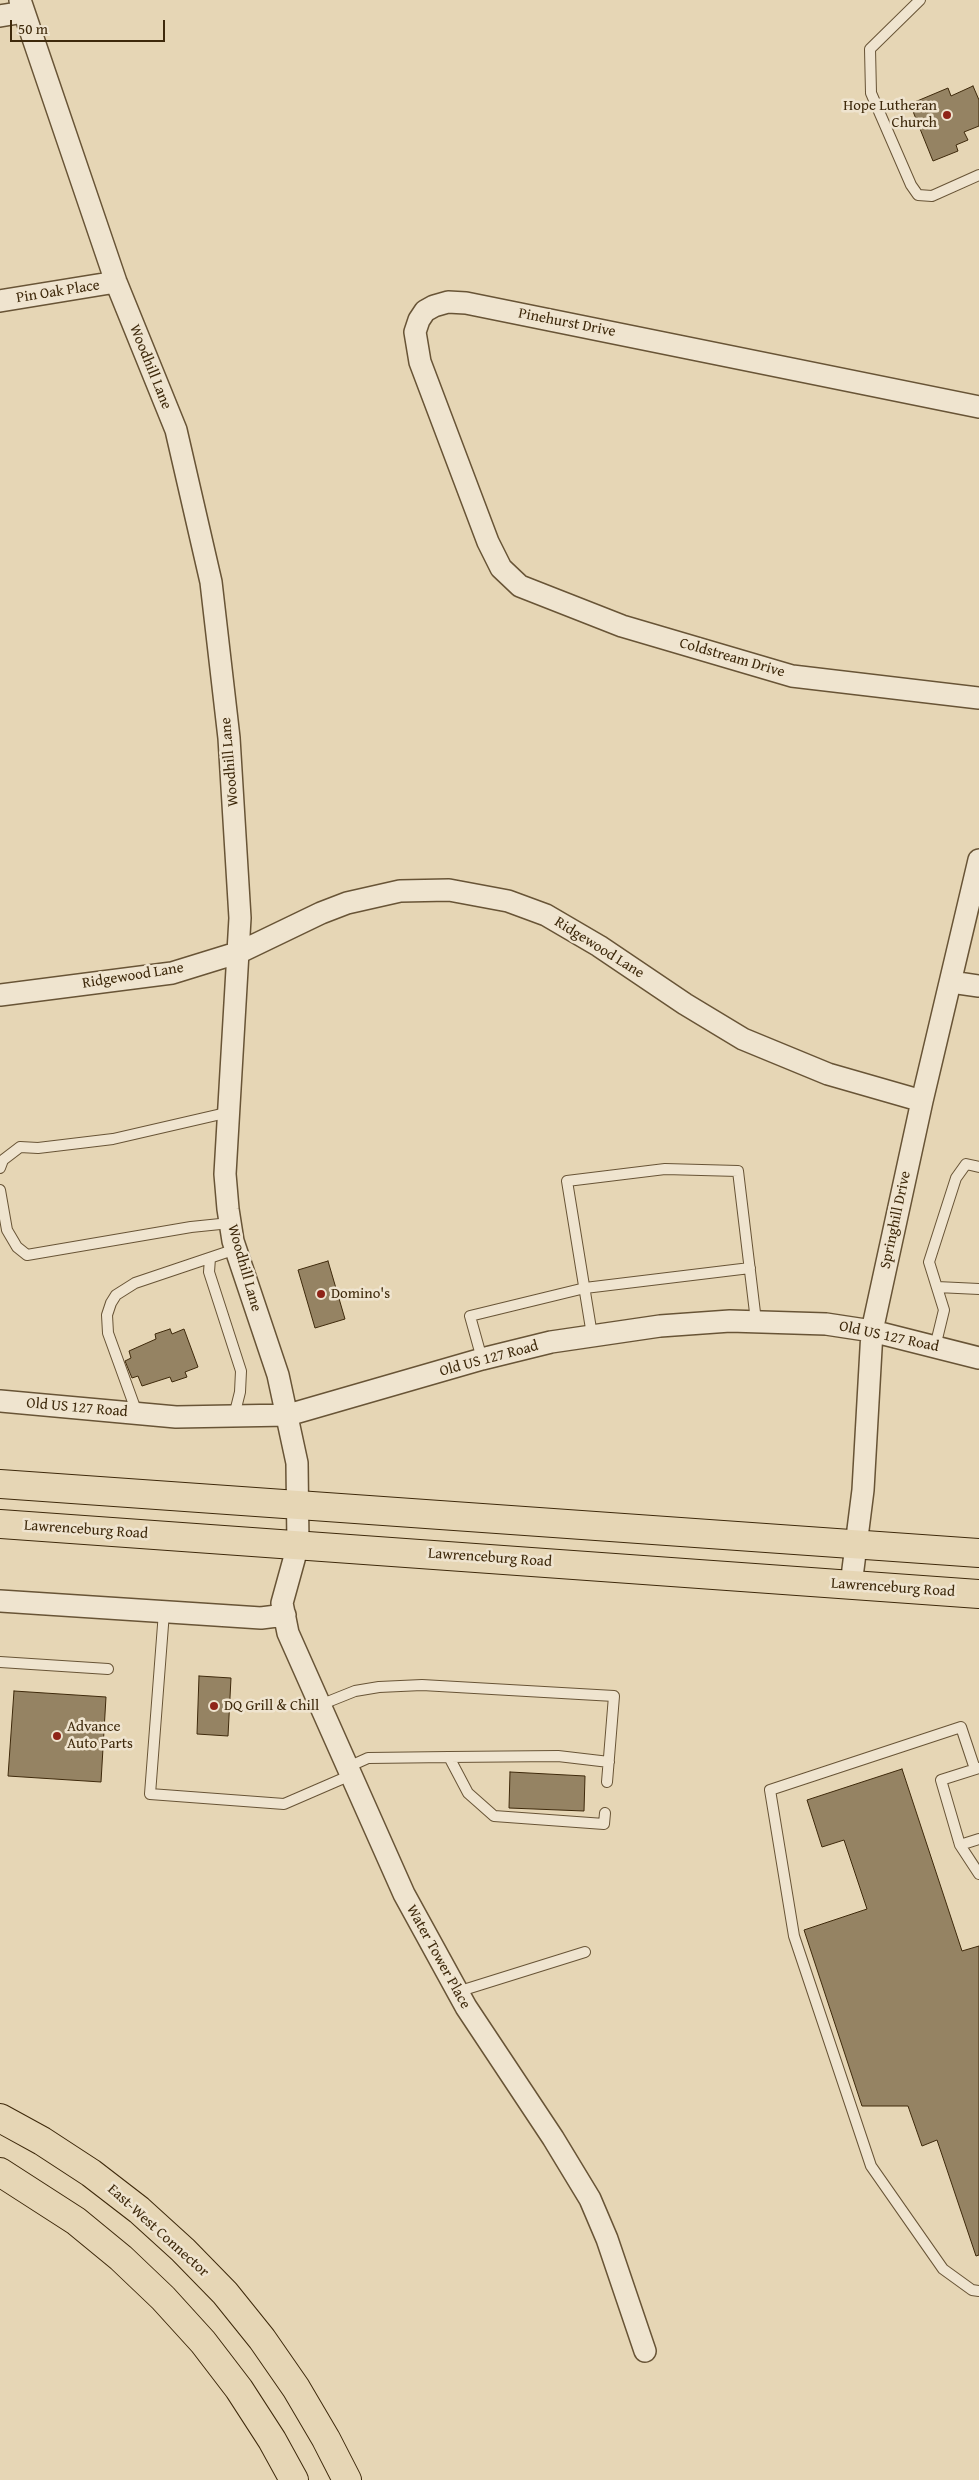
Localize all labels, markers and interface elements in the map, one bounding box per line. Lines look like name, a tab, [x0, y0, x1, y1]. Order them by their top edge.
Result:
scale bar	[12, 10, 168, 42]
text: 50 m	[18, 18, 48, 39]
place label: Hope Lutheran Church	[843, 97, 937, 132]
marker: Hope Lutheran Church	[941, 109, 953, 121]
street label: Pin Oak Place	[15, 277, 101, 307]
street label: Pinehurst Drive	[517, 305, 617, 341]
street label: Woodhill Lane	[125, 322, 175, 412]
street label: Coldstream Drive	[677, 634, 787, 682]
street label: Woodhill Lane	[217, 717, 243, 807]
street label: Ridgewood Lane	[551, 913, 647, 983]
street label: Ridgewood Lane	[81, 959, 185, 993]
street label: Springhill Drive	[877, 1169, 915, 1271]
street label: Woodhill Lane	[223, 1222, 265, 1314]
place label: Domino's	[331, 1285, 390, 1303]
marker: Domino's	[315, 1288, 327, 1300]
street label: Old US 127 Road	[837, 1318, 941, 1356]
street label: Old US 127 Road	[438, 1337, 540, 1381]
street label: Old US 127 Road	[26, 1395, 128, 1421]
street label: Lawrenceburg Road	[23, 1517, 149, 1543]
street label: Lawrenceburg Road	[427, 1545, 553, 1571]
street label: Lawrenceburg Road	[830, 1575, 956, 1601]
place label: DQ Grill & Chill	[224, 1697, 319, 1715]
marker: DQ Grill & Chill	[208, 1700, 220, 1712]
place label: Advance Auto Parts	[67, 1718, 133, 1753]
marker: Advance Auto Parts	[51, 1730, 63, 1742]
street label: Water Tower Place	[402, 1902, 474, 2012]
street label: East-West Connector	[104, 2181, 212, 2281]

